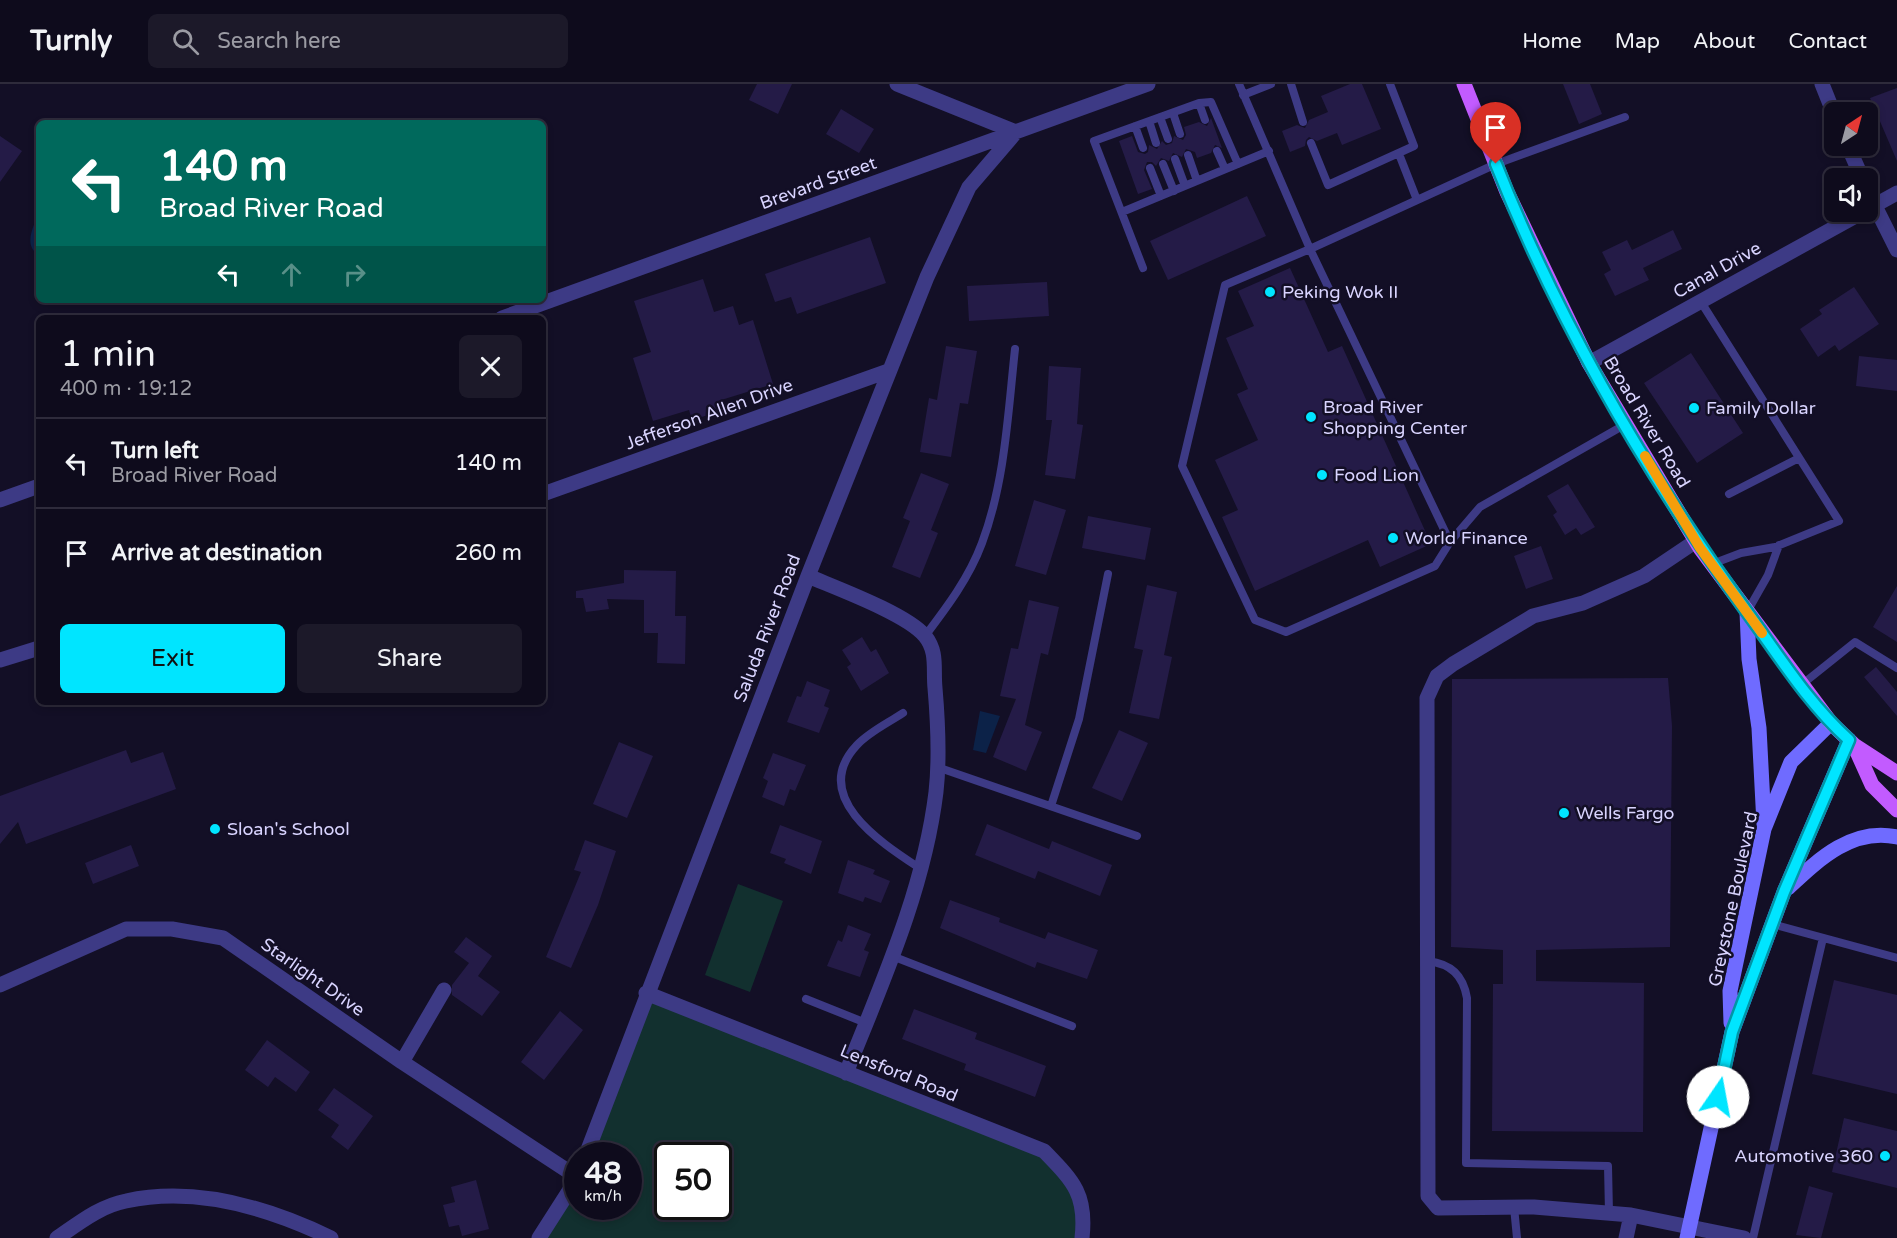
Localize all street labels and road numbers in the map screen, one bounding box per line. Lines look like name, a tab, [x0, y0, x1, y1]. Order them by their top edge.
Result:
street label: Brevard Street	[757, 152, 880, 214]
street label: Canal Drive	[1669, 237, 1765, 303]
street label: Broad River Road	[1599, 352, 1695, 492]
street label: Jefferson Allen Drive	[622, 373, 796, 455]
street label: Saluda River Road	[729, 551, 805, 705]
street label: Greystone Boulevard	[1704, 809, 1762, 989]
street label: Starlight Drive	[257, 933, 369, 1021]
street label: Lensford Road	[837, 1039, 961, 1107]

